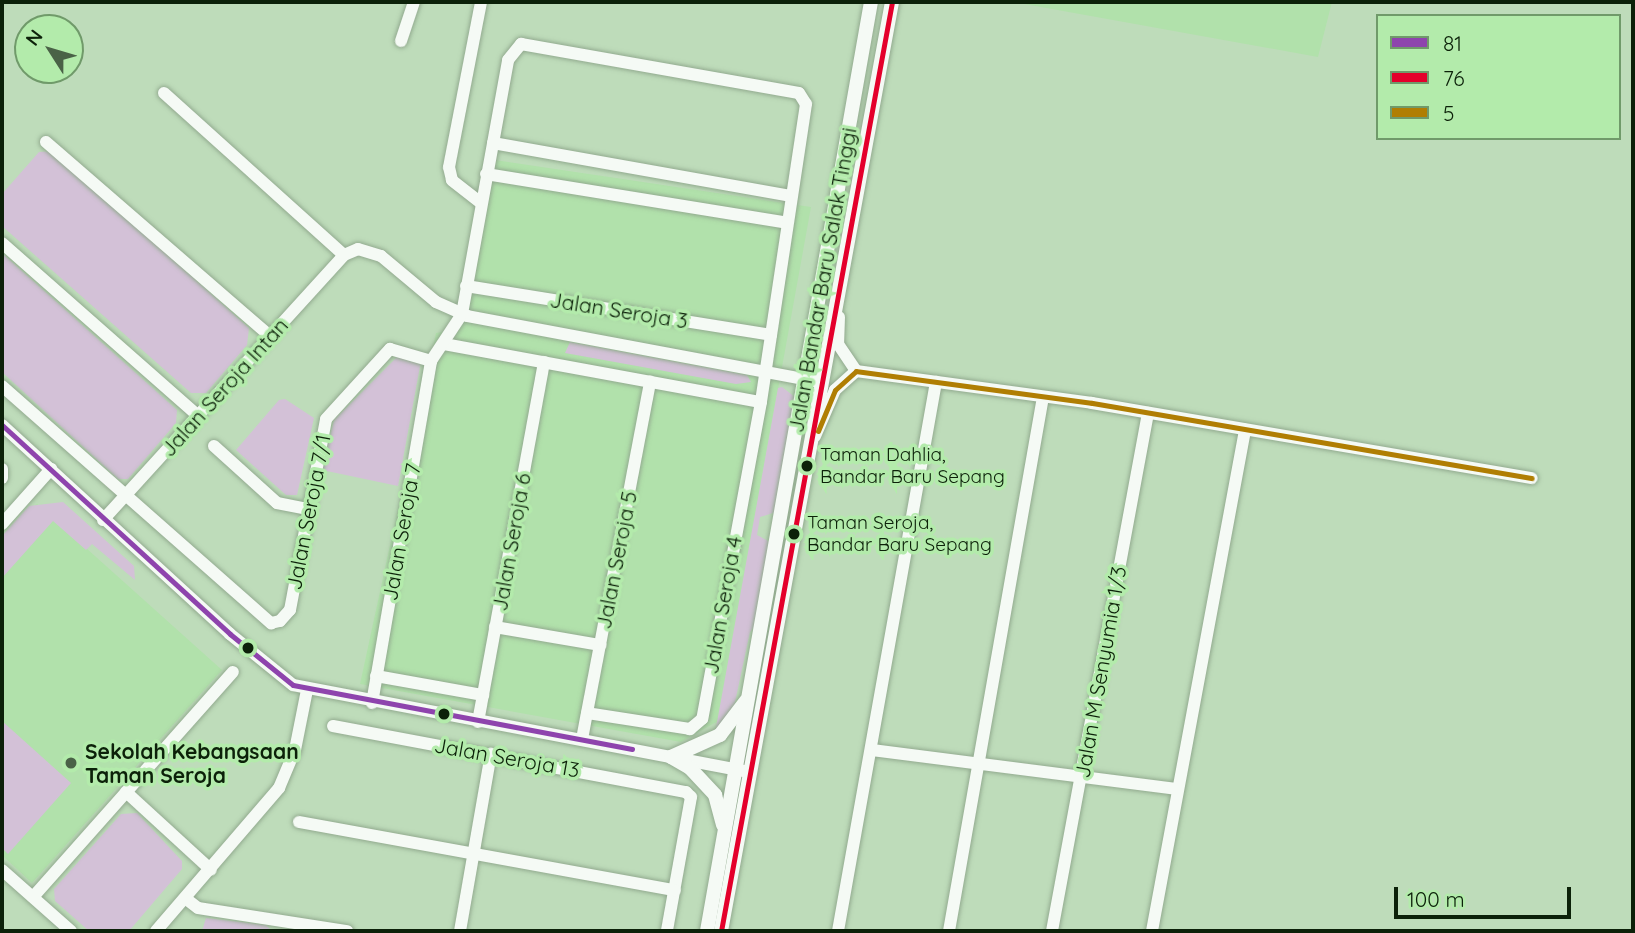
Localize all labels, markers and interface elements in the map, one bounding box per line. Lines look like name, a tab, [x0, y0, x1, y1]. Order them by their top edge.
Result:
north arrow	[14, 14, 84, 84]
legend	[1376, 14, 1621, 140]
text: N	[20, 25, 48, 50]
text: 81	[1443, 30, 1462, 56]
text: 76	[1443, 65, 1464, 91]
text: 5	[1443, 100, 1454, 126]
street label: Jalan Bandar Baru Salak Tinggi	[783, 126, 861, 434]
street label: Jalan Seroja 3	[548, 287, 690, 333]
street label: Jalan Seroja Intan	[155, 313, 293, 461]
street label: Jalan Seroja 7/1	[281, 432, 335, 592]
place label: Taman Dahlia, Bandar Baru Sepang	[820, 444, 1005, 488]
marker: Taman Dahlia, Bandar Baru Sepang	[800, 459, 814, 473]
street label: Jalan Seroja 7	[377, 461, 425, 603]
street label: Jalan Seroja 6	[486, 471, 536, 613]
street label: Jalan Seroja 5	[590, 489, 642, 631]
place label: Taman Seroja, Bandar Baru Sepang	[807, 512, 992, 556]
marker: Taman Seroja, Bandar Baru Sepang	[787, 527, 801, 541]
street label: Jalan Seroja 4	[697, 534, 747, 676]
street label: Jalan M Senyumia 1/3	[1069, 564, 1131, 780]
unlabelled marker	[241, 641, 255, 655]
unlabelled marker	[437, 707, 451, 721]
street label: Jalan Seroja 13	[432, 732, 582, 782]
place label: Sekolah Kebangsaan Taman Seroja	[85, 738, 299, 788]
marker: Sekolah Kebangsaan Taman Seroja	[63, 755, 79, 771]
scale bar	[1397, 874, 1574, 918]
text: 100 m	[1407, 886, 1465, 912]

